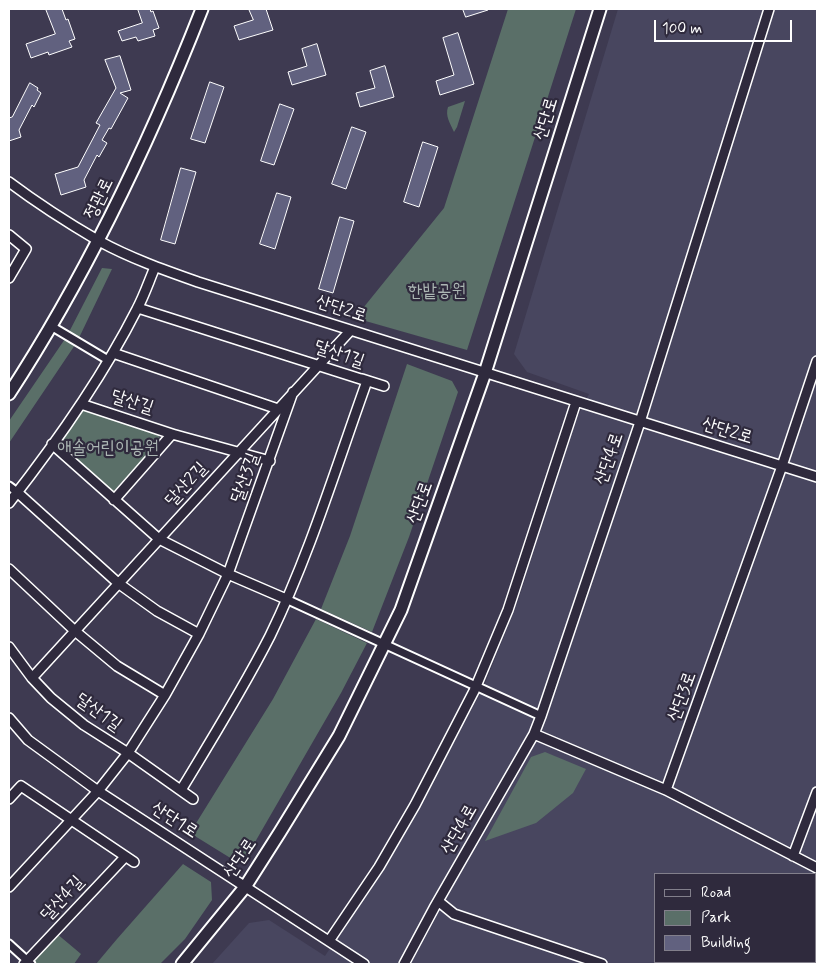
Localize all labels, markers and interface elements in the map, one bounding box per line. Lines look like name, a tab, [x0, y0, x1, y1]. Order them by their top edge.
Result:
scale bar	[656, 10, 794, 42]
text: 100 m	[662, 19, 702, 39]
street label: 산단로	[530, 95, 564, 143]
street label: 정관로	[81, 175, 119, 223]
park label: 한밭공원	[408, 281, 466, 303]
street label: 산단2로	[313, 292, 369, 328]
street label: 달산1길	[311, 336, 367, 374]
street label: 달산길	[108, 386, 156, 420]
street label: 산단2로	[699, 414, 755, 450]
street label: 산단4로	[591, 430, 629, 488]
park label: 애솔어린이공원	[57, 438, 159, 460]
street label: 달산3길	[227, 450, 265, 506]
street label: 달산2길	[161, 459, 213, 511]
street label: 산단로	[403, 479, 439, 527]
street label: 산단3로	[664, 669, 702, 725]
street label: 달산1길	[71, 689, 125, 737]
street label: 산단1로	[147, 798, 201, 844]
street label: 산단4로	[437, 801, 483, 859]
street label: 산단로	[220, 835, 262, 883]
street label: 달산4길	[37, 872, 89, 926]
legend	[654, 873, 816, 963]
text: Road	[701, 883, 731, 903]
text: Park	[701, 908, 731, 928]
text: Building	[701, 933, 751, 953]

